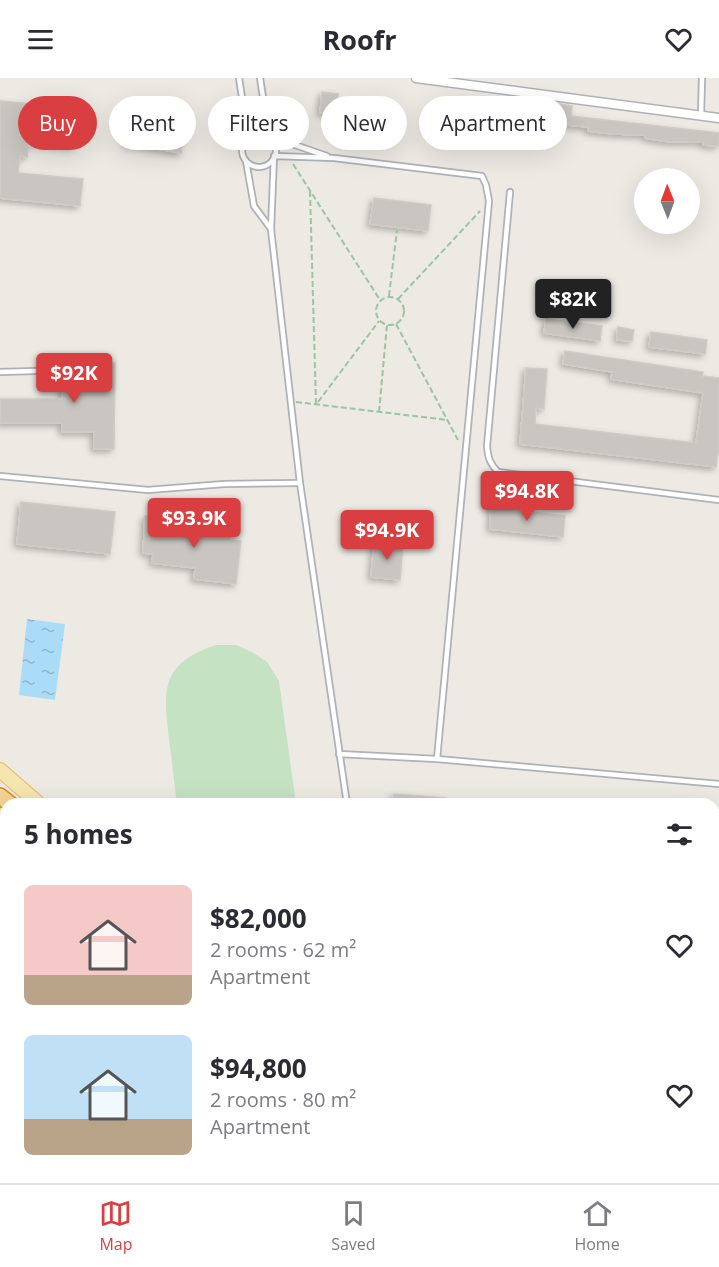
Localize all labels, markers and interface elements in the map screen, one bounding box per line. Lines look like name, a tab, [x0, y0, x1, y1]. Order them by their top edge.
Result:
text: Roofr	[323, 21, 396, 58]
icon: menu	[24, 23, 57, 56]
icon: heart	[662, 23, 695, 56]
chip: Buy	[18, 96, 97, 150]
chip: Rent	[109, 96, 196, 150]
chip: Filters	[208, 96, 309, 150]
chip: New	[321, 96, 407, 150]
chip: Apartment	[419, 96, 567, 150]
north arrow	[634, 168, 700, 234]
map controls	[634, 168, 700, 234]
pin: $82K	[537, 279, 609, 330]
text: $82K	[549, 285, 597, 312]
pin: $92K	[38, 353, 110, 404]
text: $92K	[50, 359, 98, 386]
pin: $94.8K	[478, 471, 576, 522]
text: $94.8K	[495, 477, 559, 504]
pin: $93.9K	[145, 498, 243, 549]
text: $93.9K	[162, 504, 226, 531]
pin: $94.9K	[338, 510, 436, 561]
text: $94.9K	[355, 516, 419, 543]
text: 5 homes	[24, 816, 133, 852]
icon: filters	[663, 818, 696, 851]
text: $82,000	[210, 900, 307, 936]
icon: home	[72, 909, 144, 981]
icon: heart	[663, 929, 696, 962]
text: 2 rooms · 62 m²	[210, 936, 356, 963]
text: Apartment	[210, 963, 310, 990]
text: $94,800	[210, 1050, 307, 1086]
icon: home	[72, 1059, 144, 1131]
icon: heart	[663, 1079, 696, 1112]
text: 2 rooms · 80 m²	[210, 1086, 356, 1113]
text: Apartment	[210, 1113, 310, 1140]
tab: Map	[99, 1197, 132, 1255]
tab: Saved	[331, 1197, 376, 1255]
tab: Home	[574, 1197, 620, 1255]

